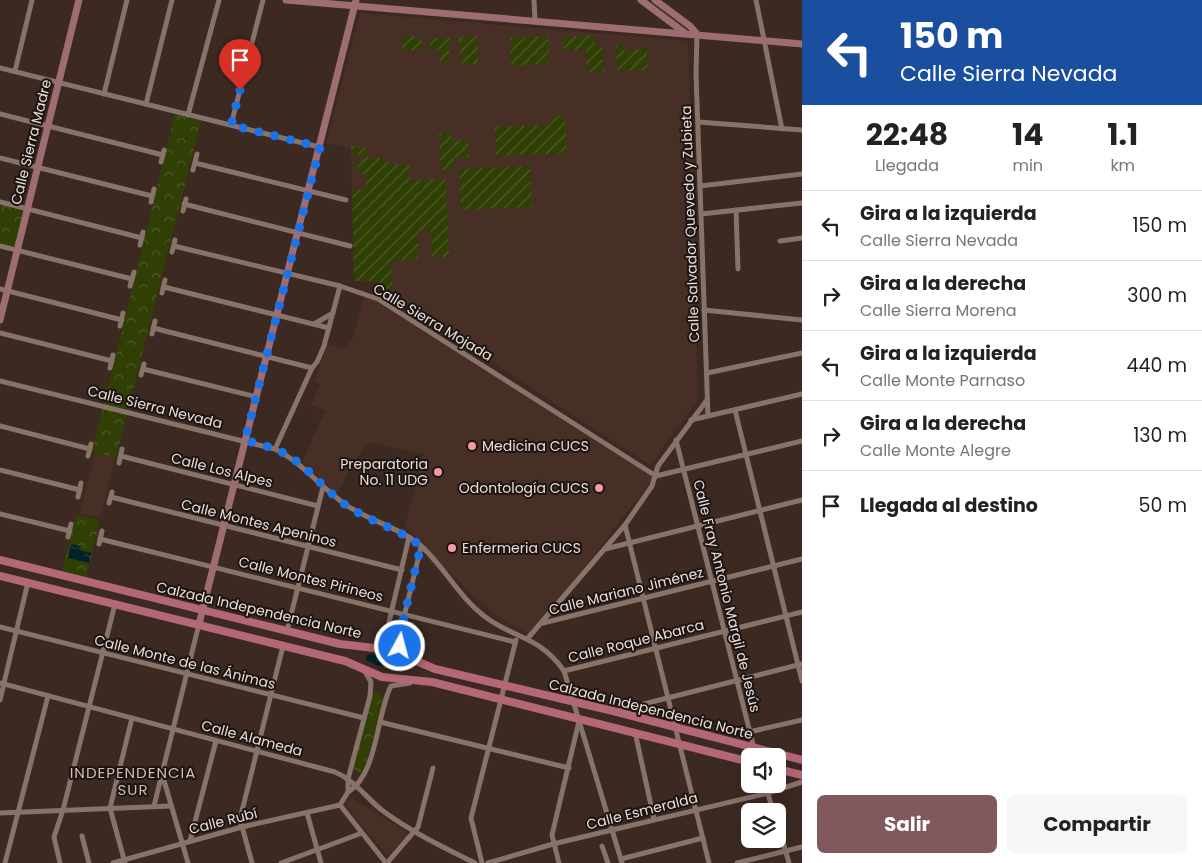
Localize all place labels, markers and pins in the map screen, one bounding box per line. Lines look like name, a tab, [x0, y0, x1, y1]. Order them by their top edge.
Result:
pin	[219, 39, 261, 90]
place label: Medicina CUCS	[482, 436, 589, 456]
marker: Medicina CUCS	[466, 440, 478, 452]
place label: Preparatoria No. 11 UDG	[340, 454, 428, 490]
marker: Preparatoria No. 11 UDG	[432, 466, 444, 478]
place label: Odontología CUCS	[459, 478, 589, 498]
marker: Odontología CUCS	[593, 482, 605, 494]
place label: Enfermeria CUCS	[462, 538, 581, 558]
marker: Enfermeria CUCS	[446, 542, 458, 554]

